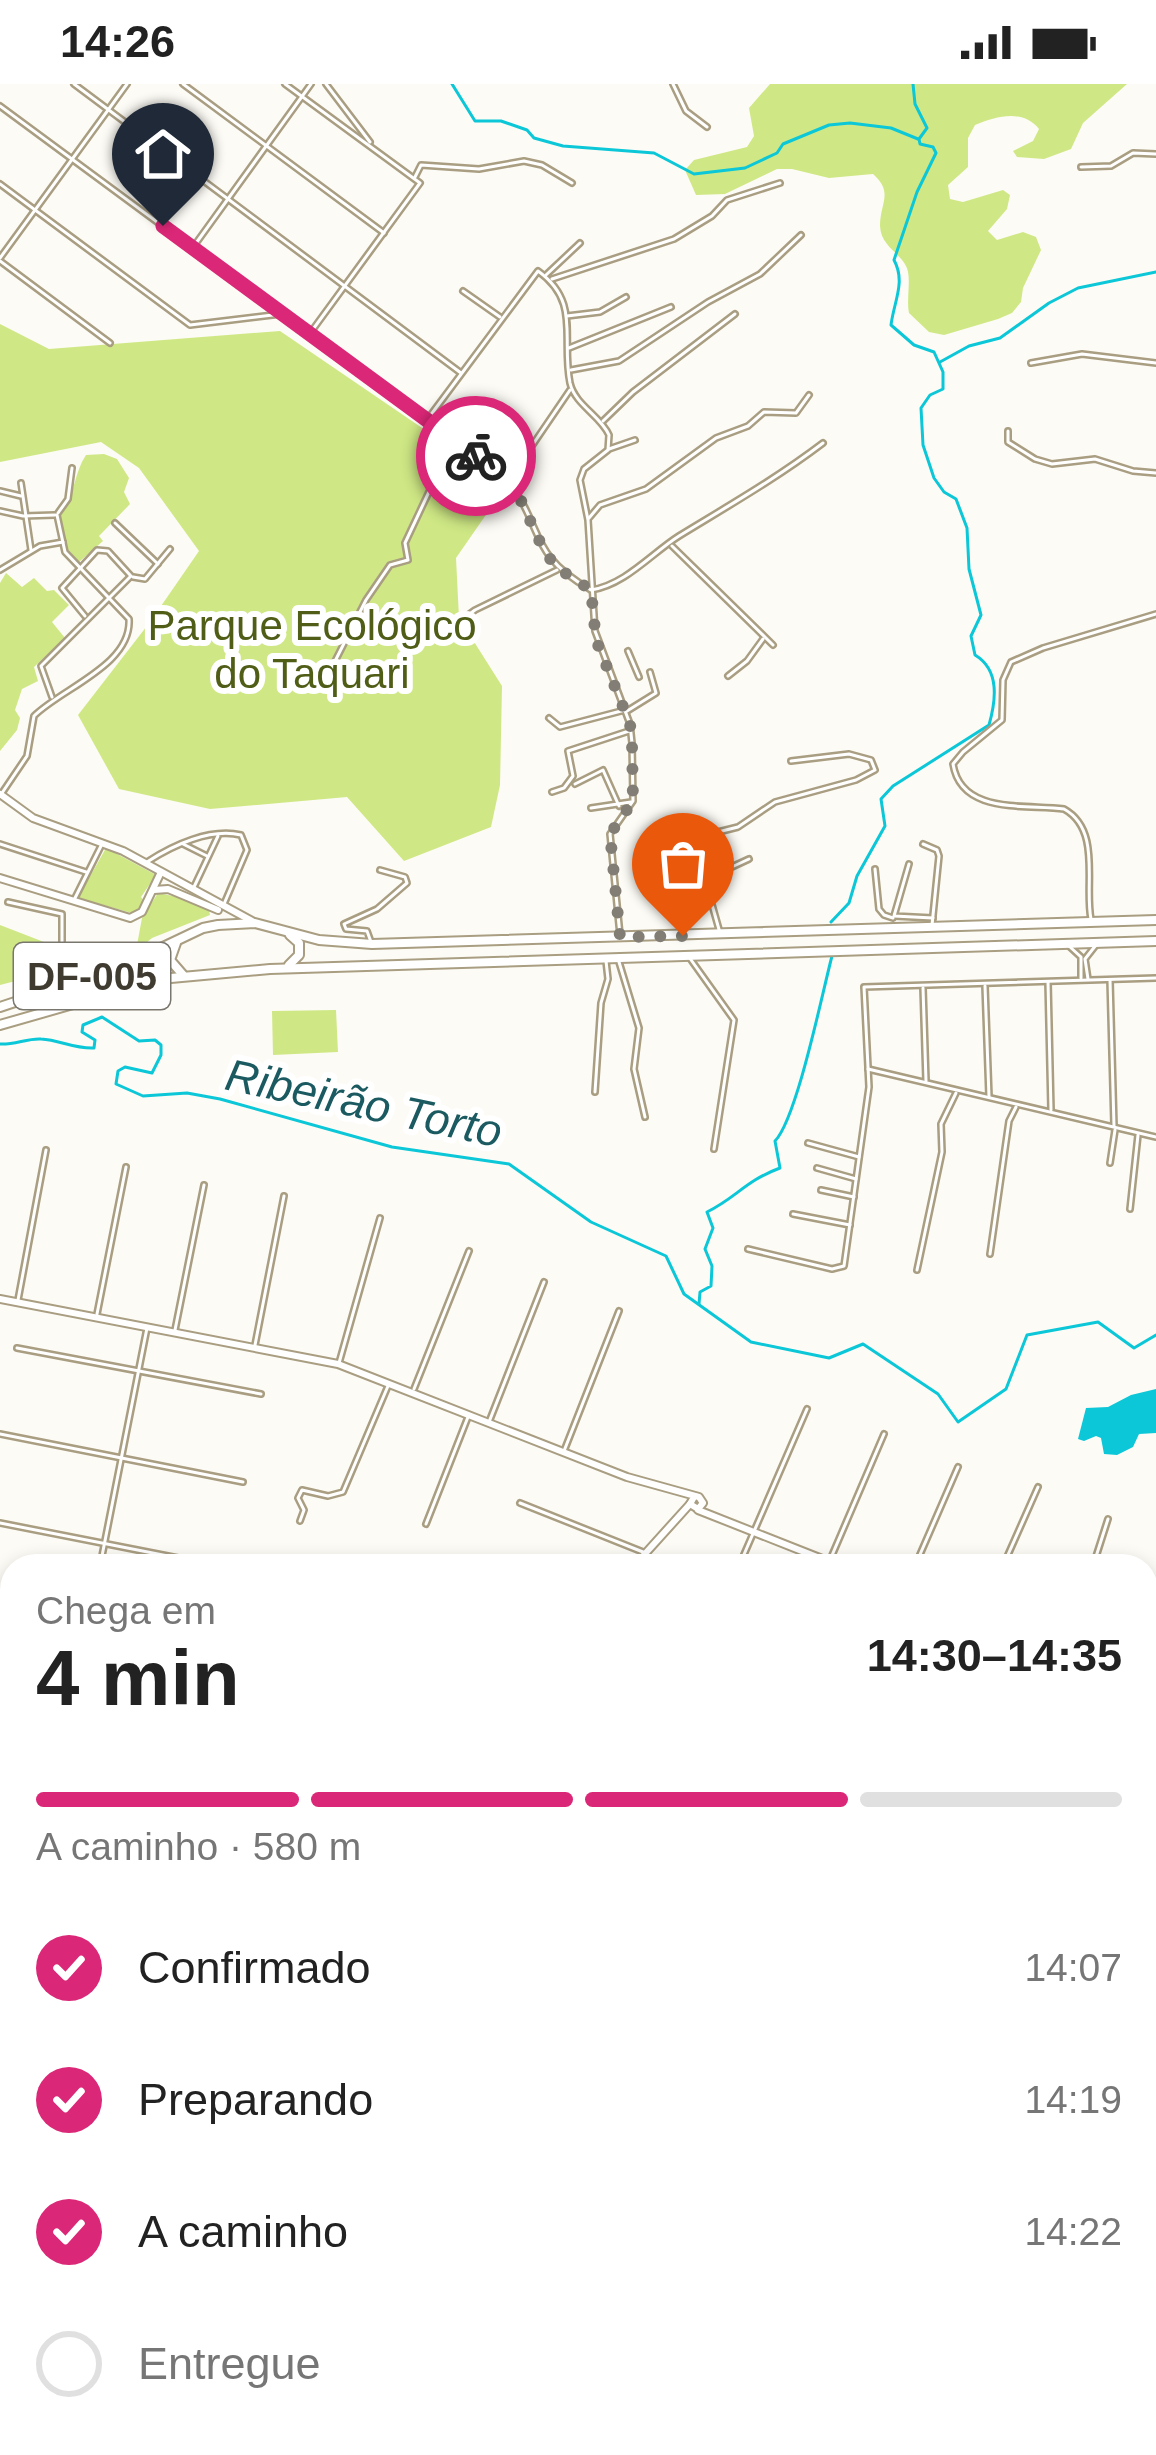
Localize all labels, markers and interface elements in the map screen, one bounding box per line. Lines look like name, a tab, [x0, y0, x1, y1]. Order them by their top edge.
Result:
text: 14:26	[60, 16, 175, 67]
pin	[112, 103, 214, 226]
icon: home	[130, 121, 196, 187]
courier	[416, 396, 536, 516]
icon: bike	[443, 423, 509, 489]
park label: Parque Ecológico do Taquari	[147, 602, 477, 697]
pin	[632, 813, 734, 936]
icon: bag	[650, 831, 716, 897]
road number: DF-005	[14, 943, 170, 1009]
water label: Ribeirão Torto	[221, 1049, 507, 1157]
text: Chega em	[36, 1589, 216, 1632]
text: 14:30–14:35	[867, 1630, 1122, 1681]
text: 4 min	[36, 1634, 240, 1722]
text: A caminho · 580 m	[36, 1825, 361, 1868]
icon: check	[36, 1935, 102, 2001]
text: Confirmado	[138, 1942, 371, 1993]
text: 14:07	[1024, 1946, 1122, 1989]
icon: check	[36, 2067, 102, 2133]
text: Preparando	[138, 2074, 373, 2125]
text: 14:19	[1024, 2078, 1122, 2121]
icon: check	[36, 2199, 102, 2265]
text: A caminho	[138, 2206, 348, 2257]
text: 14:22	[1024, 2210, 1122, 2253]
text: Entregue	[138, 2338, 321, 2389]

